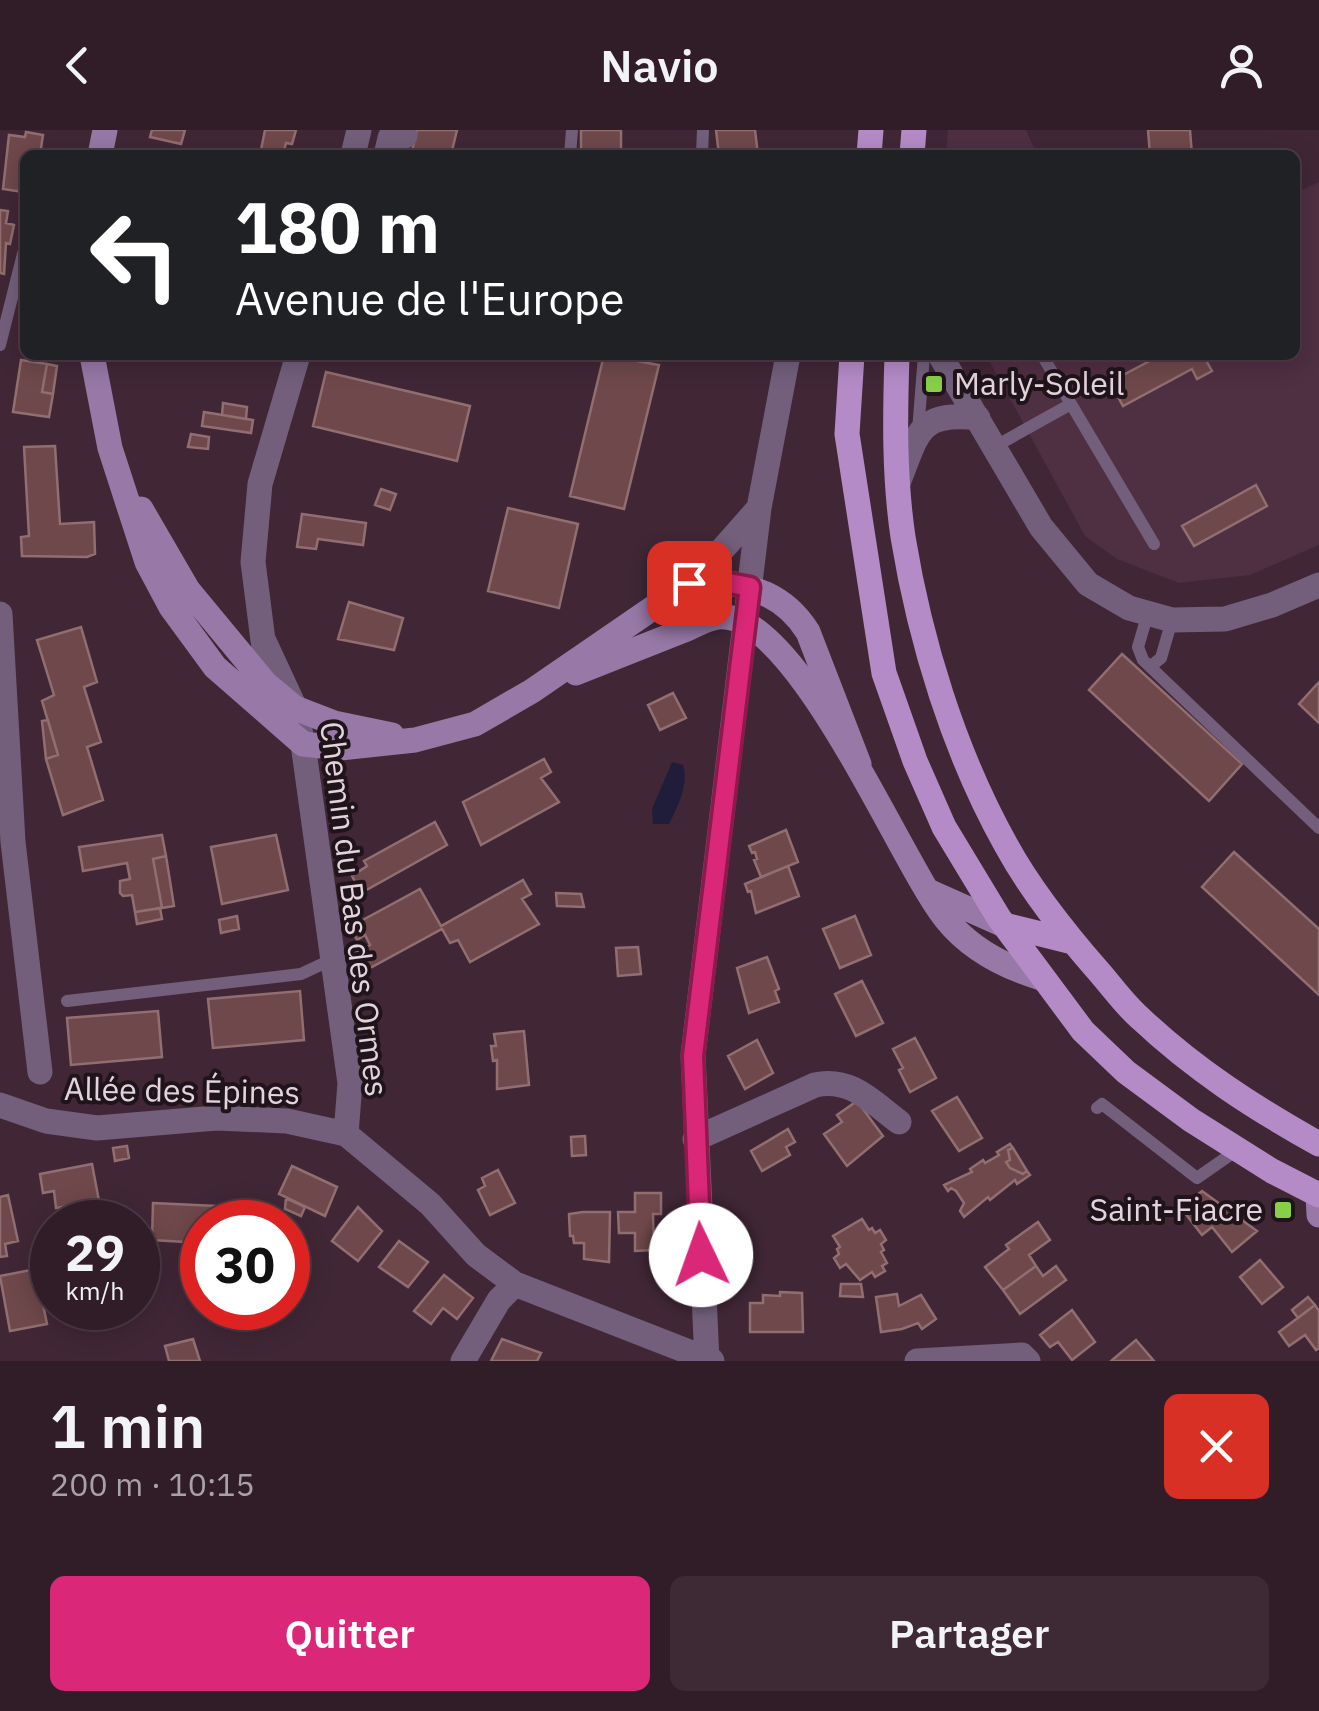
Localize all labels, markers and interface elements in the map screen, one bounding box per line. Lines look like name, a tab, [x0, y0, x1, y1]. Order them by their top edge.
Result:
text: Navio	[600, 36, 719, 94]
icon: back	[50, 38, 105, 93]
icon: person	[1214, 38, 1269, 93]
text: 180 m	[235, 181, 440, 272]
icon: left	[70, 190, 200, 320]
text: Avenue de l'Europe	[235, 269, 625, 327]
place label: Marly-Soleil	[954, 362, 1124, 404]
marker: Marly-Soleil	[923, 373, 945, 395]
pin	[647, 541, 732, 626]
icon: arrive	[662, 556, 717, 611]
street label: Chemin du Bas des Ormes	[311, 719, 399, 1099]
street label: Allée des Épines	[64, 1067, 300, 1113]
place label: Saint-Fiacre	[1090, 1188, 1263, 1230]
marker: Saint-Fiacre	[1272, 1199, 1294, 1221]
speed limit sign: 30	[180, 1200, 310, 1330]
position arrow	[649, 1203, 753, 1307]
text: 29	[65, 1220, 125, 1285]
text: km/h	[66, 1274, 124, 1307]
text: 1 min	[50, 1386, 205, 1465]
button: close	[1164, 1394, 1269, 1499]
text: 200 m · 10:15	[50, 1463, 255, 1505]
button: Quitter	[50, 1576, 650, 1691]
button: Partager	[670, 1576, 1269, 1691]

